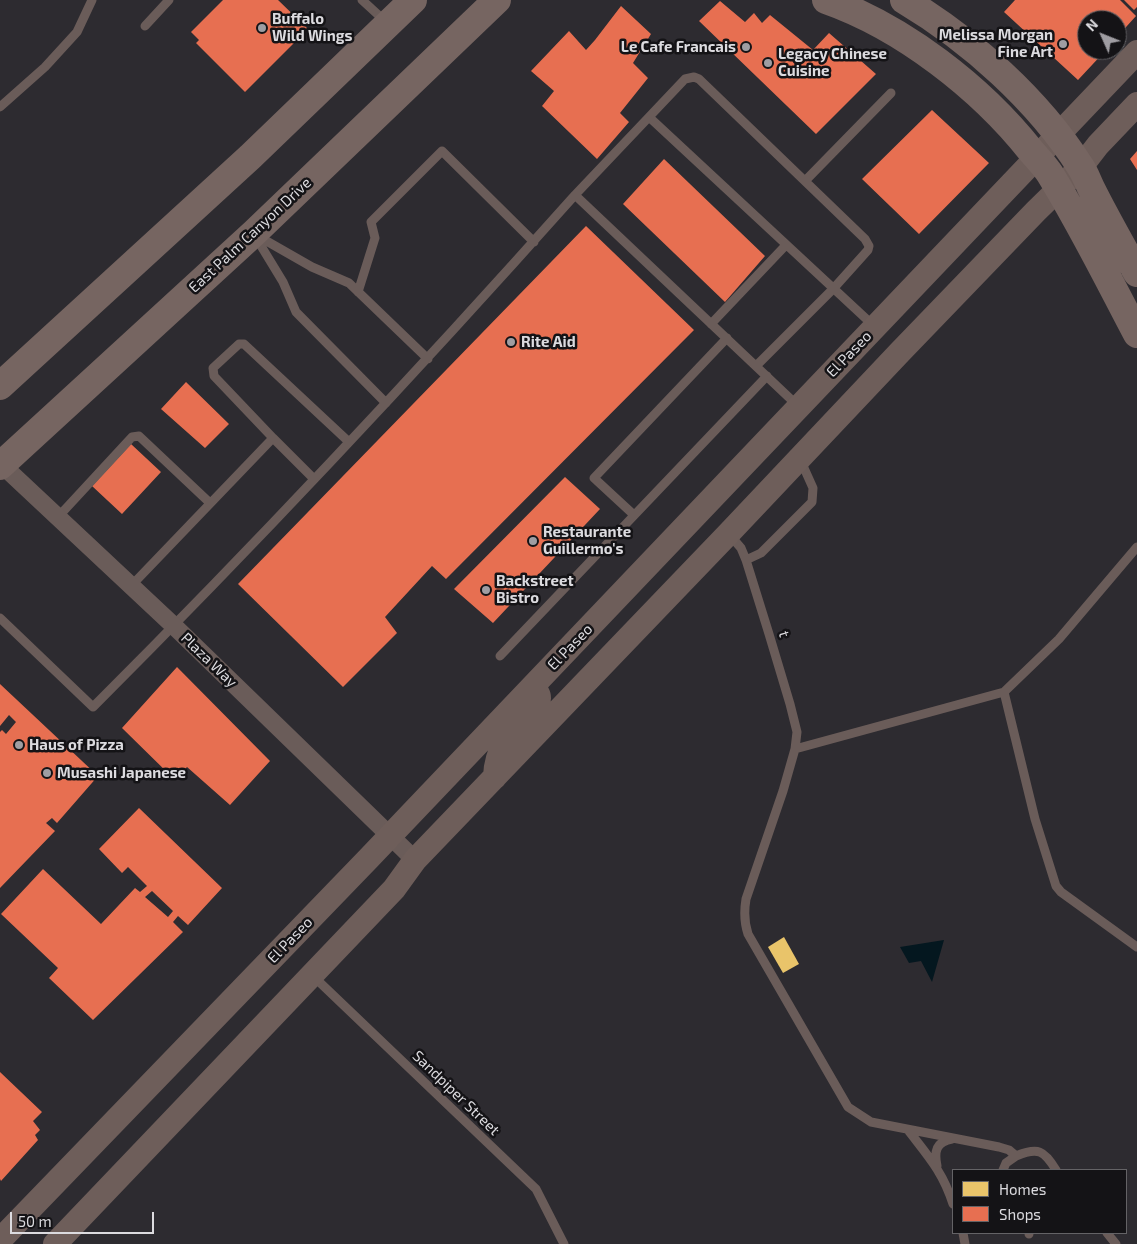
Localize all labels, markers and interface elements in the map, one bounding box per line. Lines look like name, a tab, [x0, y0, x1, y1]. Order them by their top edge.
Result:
place label: Buffalo Wild Wings	[272, 10, 352, 45]
north arrow	[1077, 10, 1127, 60]
text: N	[1082, 15, 1101, 34]
marker: Buffalo Wild Wings	[256, 22, 268, 34]
place label: Melissa Morgan Fine Art	[939, 26, 1053, 61]
place label: Le Cafe Francais	[621, 38, 736, 56]
marker: Melissa Morgan Fine Art	[1057, 38, 1069, 50]
marker: Le Cafe Francais	[740, 41, 752, 53]
place label: Legacy Chinese Cuisine	[778, 45, 887, 80]
marker: Legacy Chinese Cuisine	[762, 57, 774, 69]
street label: East Palm Canyon Drive	[185, 174, 315, 296]
street label: El Paseo	[823, 327, 875, 381]
place label: Rite Aid	[521, 333, 576, 351]
marker: Rite Aid	[505, 336, 517, 348]
place label: Restaurante Guillermo's	[543, 523, 631, 558]
marker: Restaurante Guillermo's	[527, 535, 539, 547]
place label: Backstreet Bistro	[496, 572, 574, 607]
marker: Backstreet Bistro	[480, 584, 492, 596]
street label: El Paseo	[544, 620, 596, 674]
street label: Plaza Way	[177, 629, 241, 691]
street label: t	[775, 629, 793, 639]
place label: Haus of Pizza	[29, 736, 124, 754]
marker: Haus of Pizza	[13, 739, 25, 751]
place label: Musashi Japanese	[57, 764, 186, 782]
marker: Musashi Japanese	[41, 767, 53, 779]
street label: El Paseo	[264, 913, 316, 967]
street label: Sandpiper Street	[409, 1047, 503, 1139]
legend	[952, 1169, 1127, 1234]
text: Homes	[999, 1180, 1046, 1198]
scale bar	[12, 1202, 156, 1234]
text: Shops	[999, 1205, 1041, 1223]
text: 50 m	[18, 1212, 52, 1230]

